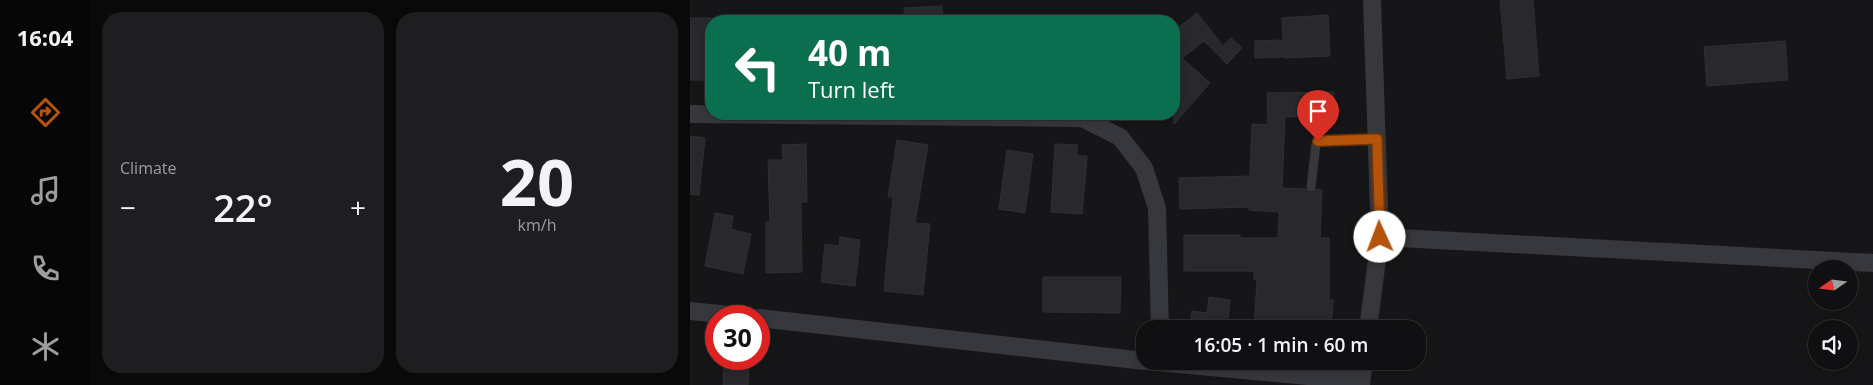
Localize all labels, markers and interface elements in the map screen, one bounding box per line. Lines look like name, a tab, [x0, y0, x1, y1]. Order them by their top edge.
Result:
text: 16:04	[17, 22, 73, 52]
text: 40 m	[808, 29, 891, 76]
icon: left	[725, 35, 790, 100]
text: Turn left	[808, 74, 895, 104]
pin	[1297, 90, 1339, 141]
icon: directions	[28, 95, 63, 130]
icon: arrive	[1304, 97, 1332, 125]
text: 20	[500, 137, 574, 225]
text: Climate	[120, 157, 177, 179]
icon: music	[28, 173, 63, 208]
text: 22°	[213, 181, 273, 233]
text: −	[120, 188, 136, 226]
text: +	[350, 188, 366, 226]
position arrow	[1353, 210, 1405, 262]
text: km/h	[518, 214, 556, 236]
icon: phone	[28, 251, 63, 286]
north arrow	[1808, 260, 1858, 310]
map controls	[1808, 260, 1858, 370]
speed limit sign: 30	[705, 305, 770, 370]
button: sound	[1808, 320, 1858, 370]
icon: climate	[28, 329, 63, 364]
text: 16:05 · 1 min · 60 m	[1194, 332, 1368, 358]

